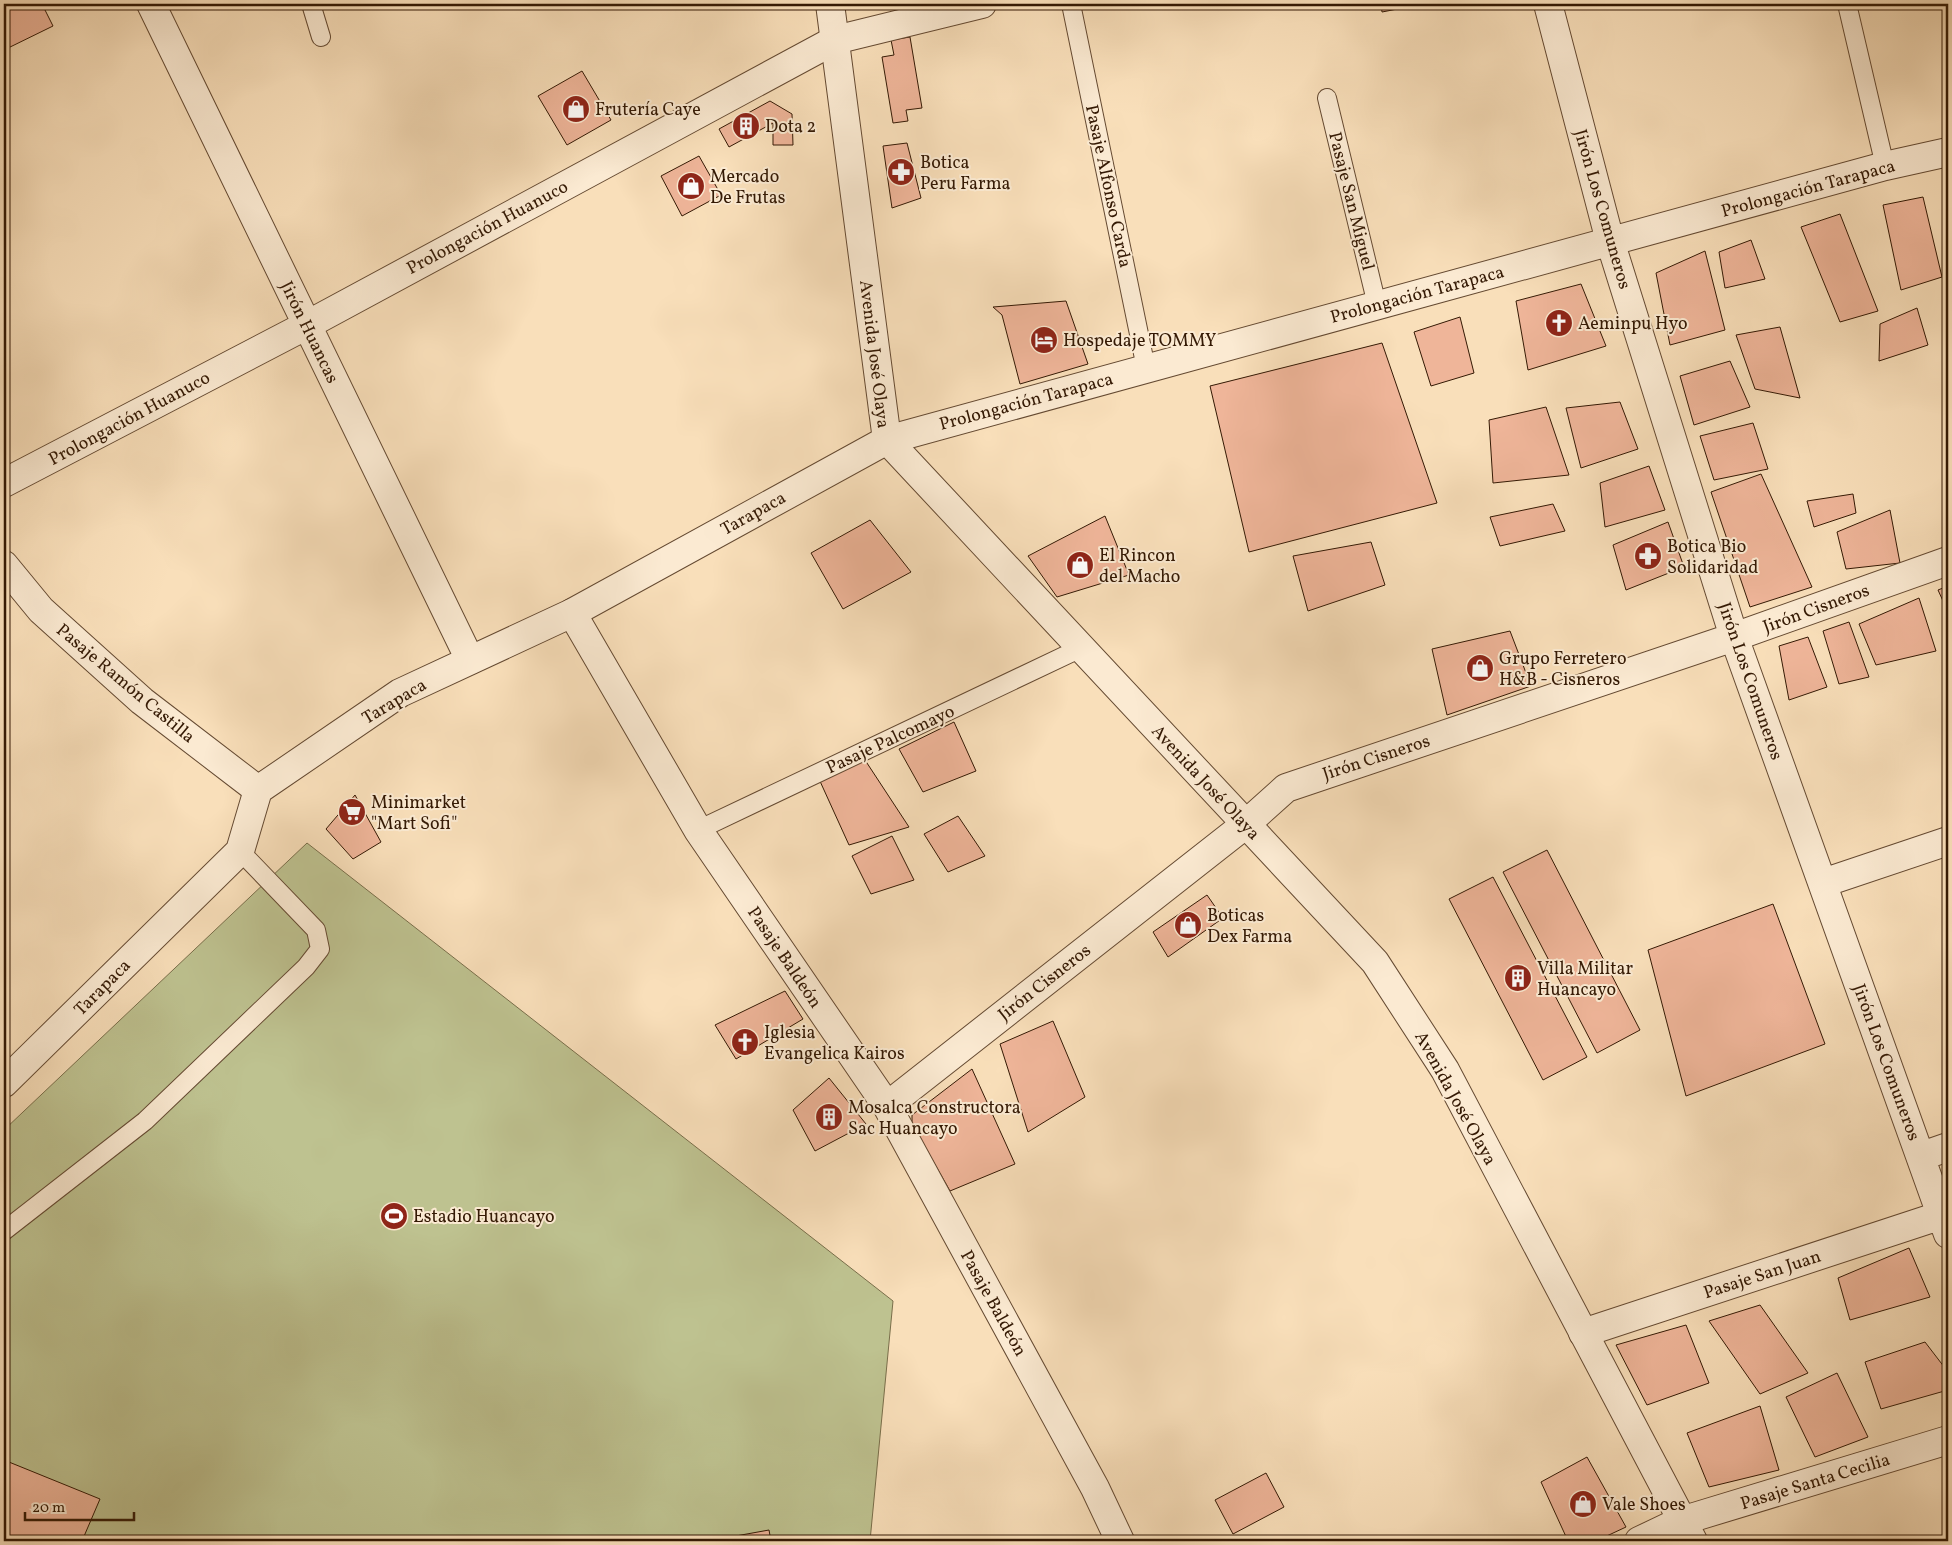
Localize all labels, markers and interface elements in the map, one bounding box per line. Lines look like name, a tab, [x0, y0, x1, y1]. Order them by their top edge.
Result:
shop icon: Frutería Caye	[561, 94, 591, 124]
place label: Frutería Caye	[595, 98, 701, 123]
street label: Pasaje Alfonso Carda	[1078, 102, 1137, 270]
building icon: Dota 2	[731, 111, 761, 141]
place label: Dota 2	[765, 115, 816, 140]
street label: Jirón Los Comuneros	[1567, 127, 1636, 292]
street label: Pasaje San Miguel	[1321, 129, 1380, 273]
place label: Botica Peru Farma	[920, 151, 1011, 197]
street label: Prolongación Tarapaca	[1719, 154, 1898, 225]
pharmacy icon: Botica Peru Farma	[886, 157, 916, 187]
place label: Mercado De Frutas	[710, 165, 786, 211]
shop icon: Mercado De Frutas	[676, 171, 706, 201]
street label: Prolongación Huanuco	[402, 175, 573, 282]
street label: Prolongación Tarapaca	[1328, 260, 1507, 331]
street label: Jirón Huancas	[273, 277, 344, 388]
street label: Avenida José Olaya	[852, 279, 895, 430]
church icon: Aeminpu Hyo	[1544, 308, 1574, 338]
place label: Aeminpu Hyo	[1578, 312, 1688, 337]
hotel icon: Hospedaje TOMMY	[1029, 325, 1059, 355]
place label: Hospedaje TOMMY	[1063, 329, 1216, 354]
street label: Prolongación Huanuco	[44, 366, 215, 473]
street label: Prolongación Tarapaca	[937, 367, 1116, 438]
street label: Tarapaca	[717, 486, 791, 543]
place label: Botica Bio Solidaridad	[1667, 535, 1758, 581]
pharmacy icon: Botica Bio Solidaridad	[1633, 541, 1663, 571]
place label: El Rincon del Macho	[1099, 544, 1180, 590]
shop icon: El Rincon del Macho	[1065, 550, 1095, 580]
street label: Jirón Cisneros	[1760, 579, 1873, 640]
street label: Jirón Los Comuneros	[1711, 599, 1788, 764]
street label: Pasaje Ramón Castilla	[50, 619, 200, 750]
place label: Grupo Ferretero H&B - Cisneros	[1499, 647, 1626, 693]
shop icon: Grupo Ferretero H&B - Cisneros	[1465, 653, 1495, 683]
street label: Tarapaca	[358, 673, 432, 731]
street label: Pasaje Palcomayo	[822, 700, 959, 781]
street label: Avenida José Olaya	[1145, 720, 1265, 846]
street label: Jirón Cisneros	[1319, 729, 1433, 788]
place label: Minimarket "Mart Sofi"	[371, 791, 466, 837]
supermarket icon: Minimarket "Mart Sofi"	[337, 797, 367, 827]
street label: Pasaje Baldeón	[740, 902, 827, 1014]
place label: Boticas Dex Farma	[1207, 904, 1292, 950]
shop icon: Boticas Dex Farma	[1173, 910, 1203, 940]
street label: Jirón Cisneros	[993, 939, 1097, 1027]
street label: Tarapaca	[69, 954, 137, 1022]
place label: Villa Militar Huancayo	[1537, 957, 1633, 1003]
building icon: Villa Militar Huancayo	[1503, 963, 1533, 993]
street label: Jirón Los Comuneros	[1846, 981, 1926, 1144]
place label: Iglesia Evangelica Kairos	[764, 1021, 905, 1067]
church icon: Iglesia Evangelica Kairos	[730, 1027, 760, 1057]
street label: Avenida José Olaya	[1408, 1027, 1502, 1170]
place label: Mosalca Constructora Sac Huancayo	[848, 1096, 1021, 1142]
building icon: Mosalca Constructora Sac Huancayo	[814, 1102, 844, 1132]
sports icon: Estadio Huancayo	[379, 1201, 409, 1231]
place label: Estadio Huancayo	[413, 1205, 555, 1230]
street label: Pasaje San Juan	[1700, 1245, 1825, 1306]
street label: Pasaje Baldeón	[953, 1246, 1032, 1362]
street label: Pasaje Santa Cecilia	[1737, 1448, 1893, 1517]
shop icon: Vale Shoes	[1568, 1489, 1598, 1519]
scale bar	[25, 1490, 134, 1522]
place label: Vale Shoes	[1602, 1493, 1686, 1518]
text: 20 m	[32, 1498, 65, 1519]

